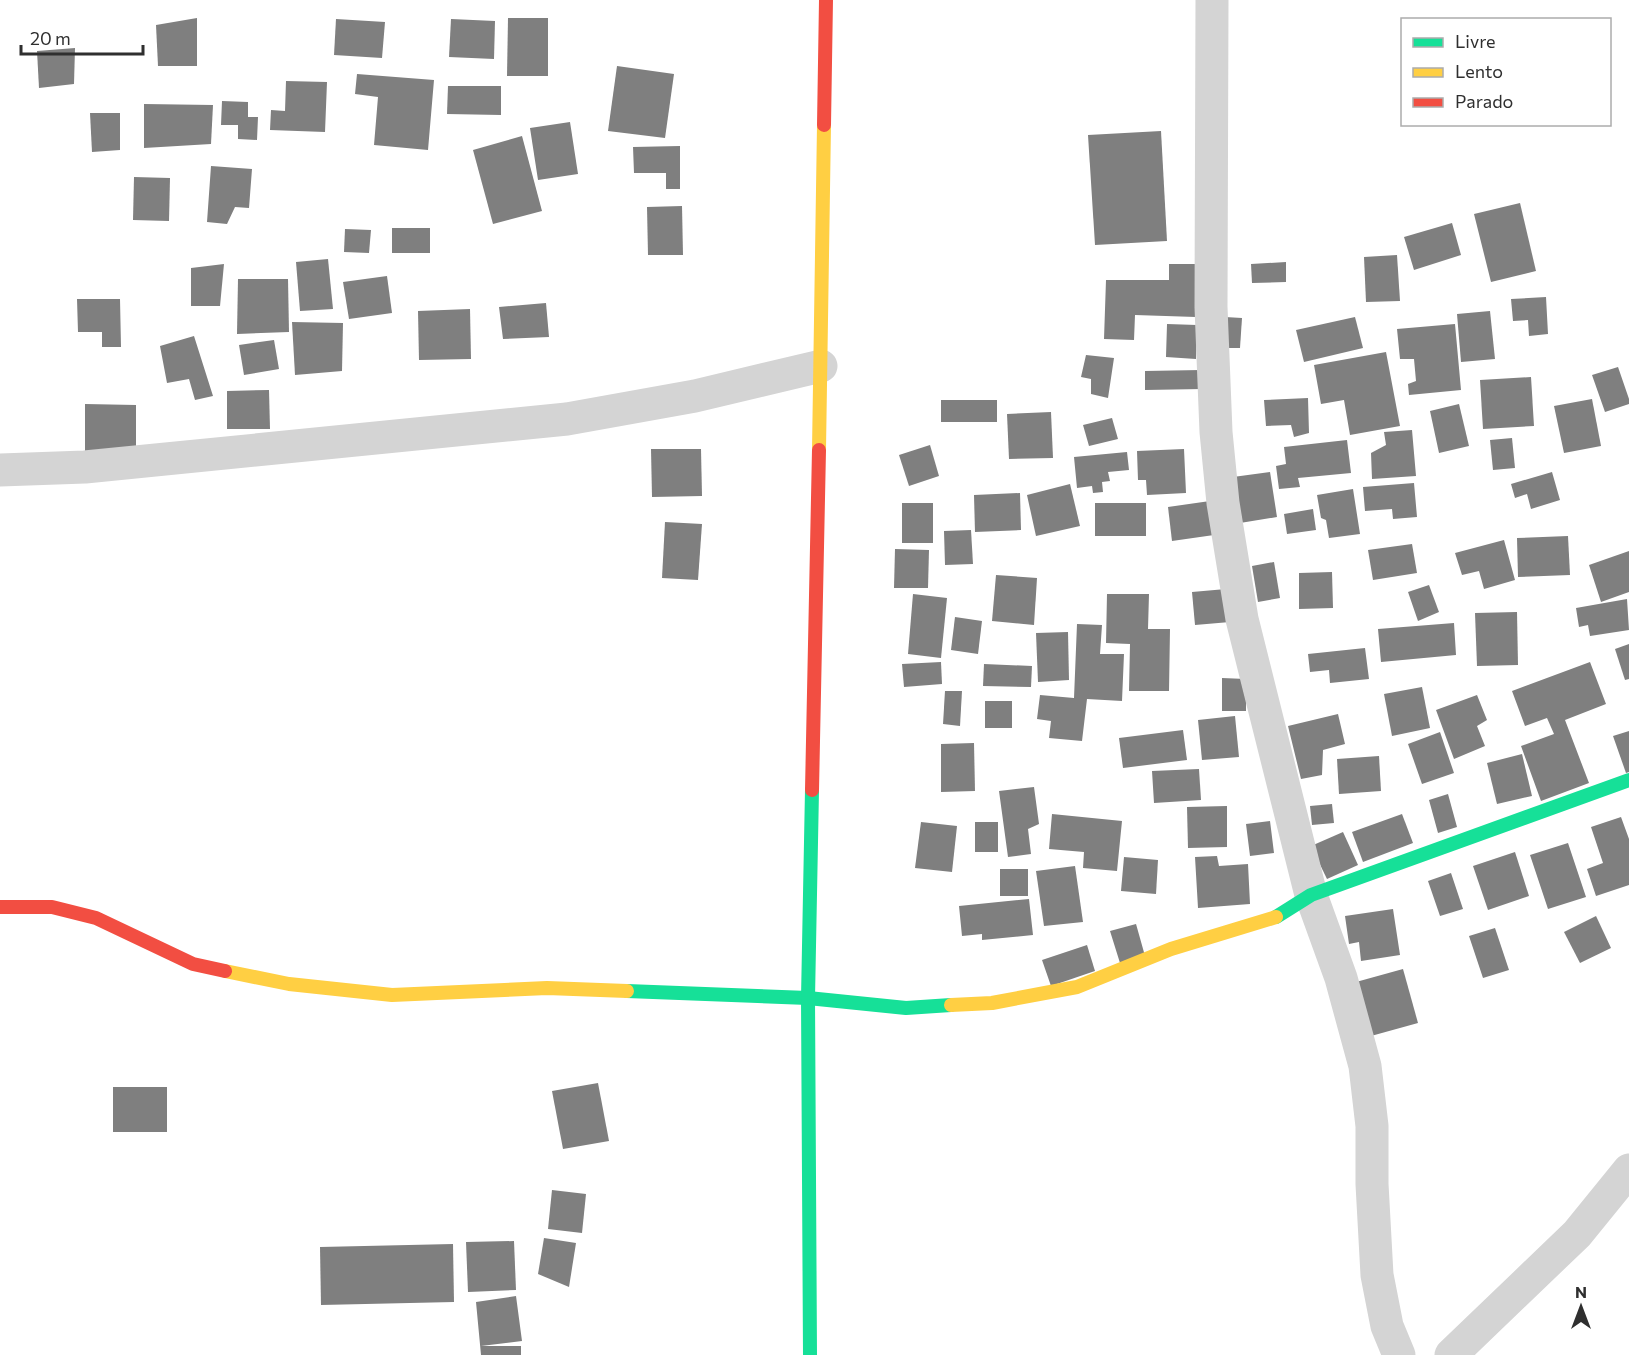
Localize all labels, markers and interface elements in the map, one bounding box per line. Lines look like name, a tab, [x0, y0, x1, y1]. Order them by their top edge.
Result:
scale bar	[21, 18, 142, 56]
legend	[1401, 18, 1611, 126]
text: 20 m	[30, 27, 71, 49]
text: Livre	[1455, 30, 1496, 52]
text: Lento	[1455, 60, 1503, 82]
text: Parado	[1455, 90, 1513, 112]
north arrow	[1551, 1277, 1611, 1337]
text: N	[1575, 1282, 1587, 1301]

